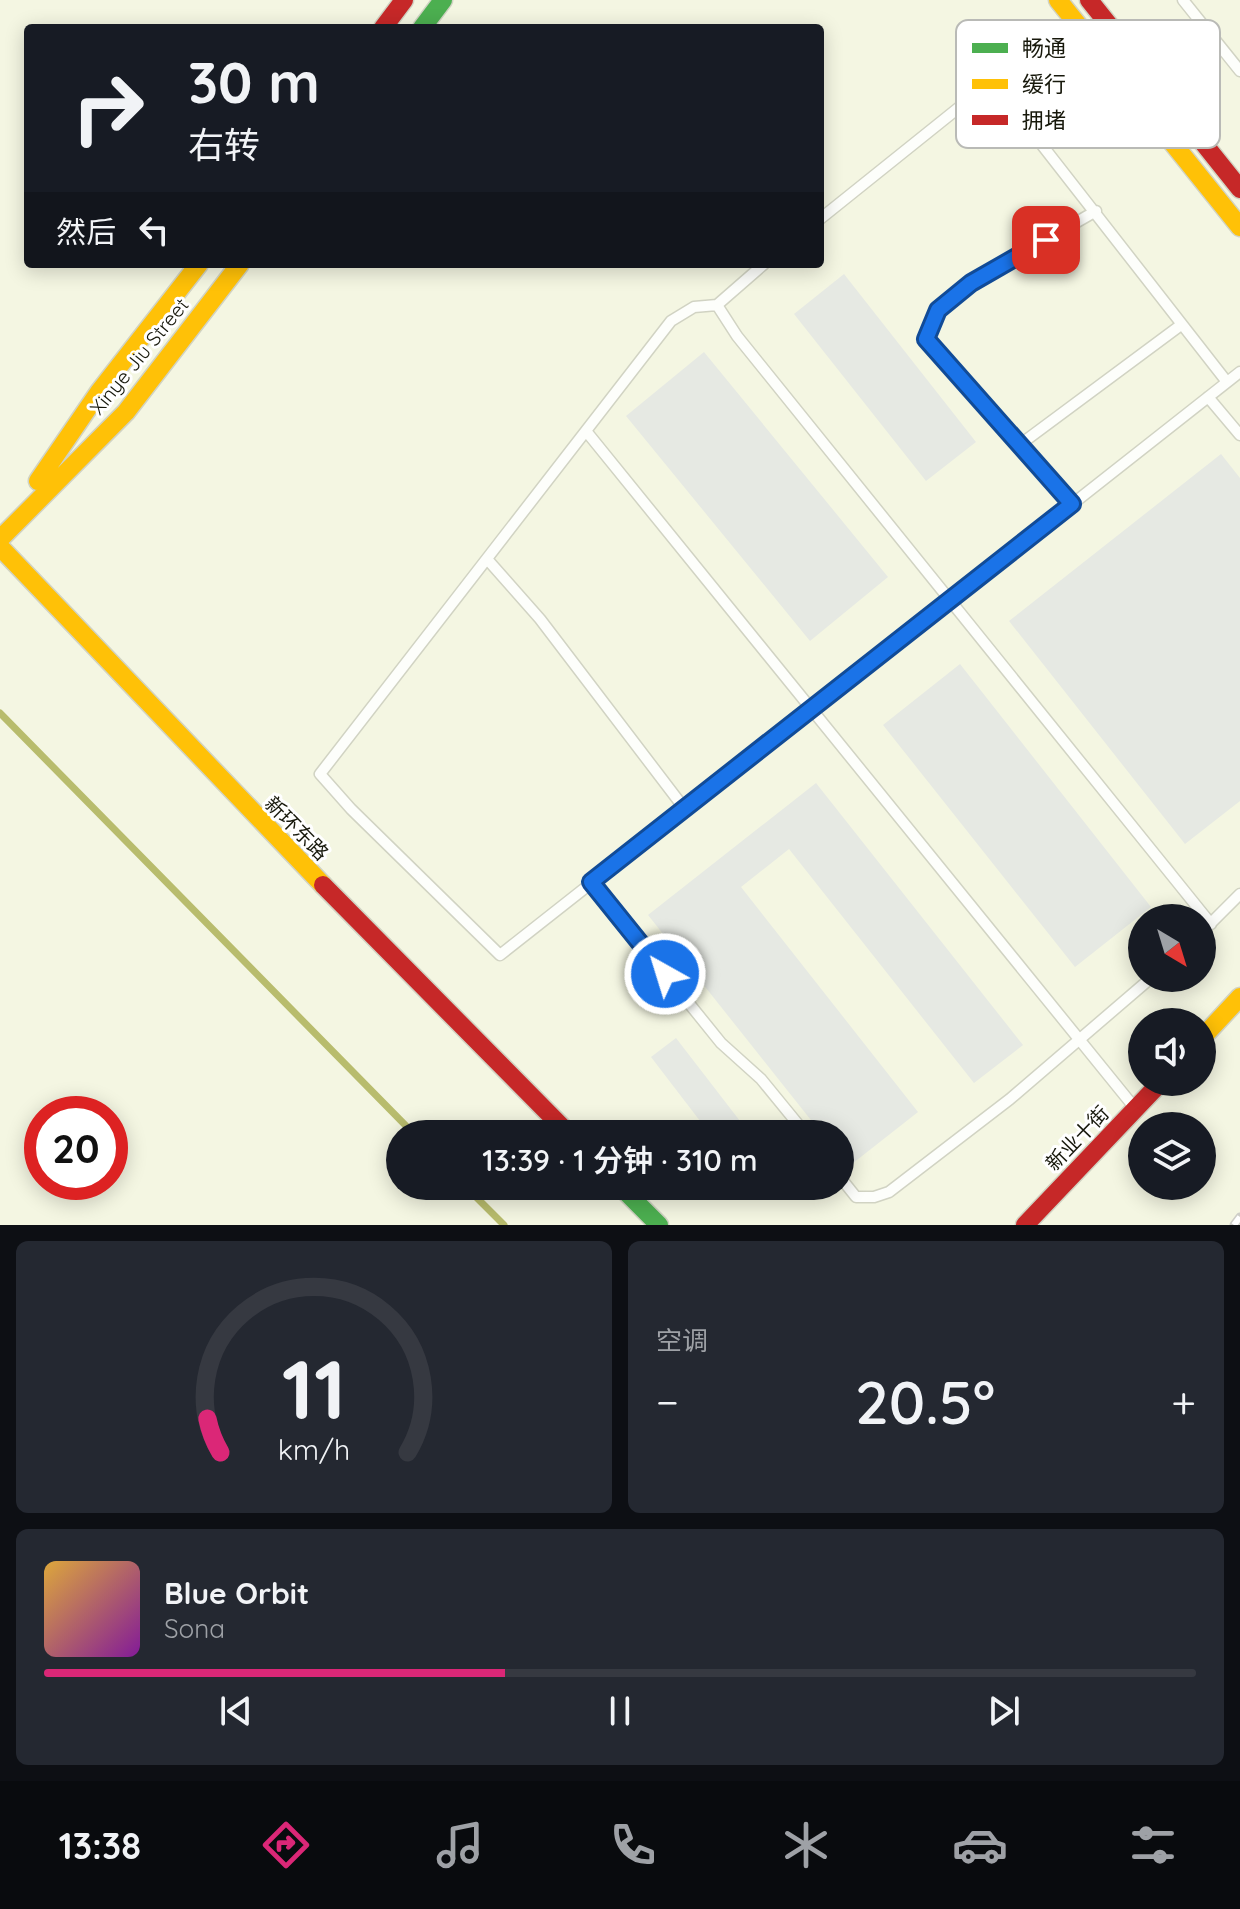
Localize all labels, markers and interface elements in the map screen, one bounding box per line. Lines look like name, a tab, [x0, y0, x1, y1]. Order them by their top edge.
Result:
legend	[956, 20, 1220, 148]
text: 畅通	[1022, 34, 1066, 62]
text: 30 m	[188, 47, 320, 117]
icon: right	[56, 56, 160, 160]
text: 缓行	[1022, 70, 1066, 98]
text: 拥堵	[1022, 106, 1066, 134]
text: 右转	[188, 122, 260, 167]
pin	[1012, 206, 1080, 274]
icon: left	[132, 208, 176, 252]
text: 然后	[56, 213, 116, 251]
icon: arrive	[1024, 218, 1068, 262]
street label: Xinye Jiu Street	[84, 292, 194, 419]
street label: 新环东路	[260, 791, 334, 865]
north arrow	[1128, 904, 1216, 992]
map controls	[1128, 904, 1216, 1200]
position arrow	[623, 932, 707, 1016]
button: sound	[1128, 1008, 1216, 1096]
speed limit sign: 20	[24, 1096, 128, 1200]
street label: 新业十街	[1040, 1101, 1114, 1175]
button: layers	[1128, 1112, 1216, 1200]
text: 13:39 · 1 分钟 · 310 m	[482, 1141, 758, 1179]
text: 空调	[656, 1324, 708, 1357]
text: 11	[282, 1336, 346, 1440]
text: 20.5°	[855, 1364, 995, 1439]
text: −	[656, 1374, 679, 1429]
text: +	[1171, 1374, 1196, 1429]
text: km/h	[278, 1431, 350, 1467]
text: Blue Orbit	[164, 1574, 309, 1612]
text: Sona	[164, 1612, 225, 1645]
icon: previous	[214, 1689, 258, 1733]
icon: pause	[598, 1689, 642, 1733]
icon: next	[982, 1689, 1026, 1733]
icon: directions	[258, 1817, 314, 1873]
icon: music	[432, 1817, 488, 1873]
icon: phone	[605, 1817, 661, 1873]
icon: climate	[778, 1817, 834, 1873]
icon: car	[952, 1817, 1008, 1873]
icon: filters	[1125, 1817, 1181, 1873]
text: 13:38	[59, 1823, 141, 1868]

